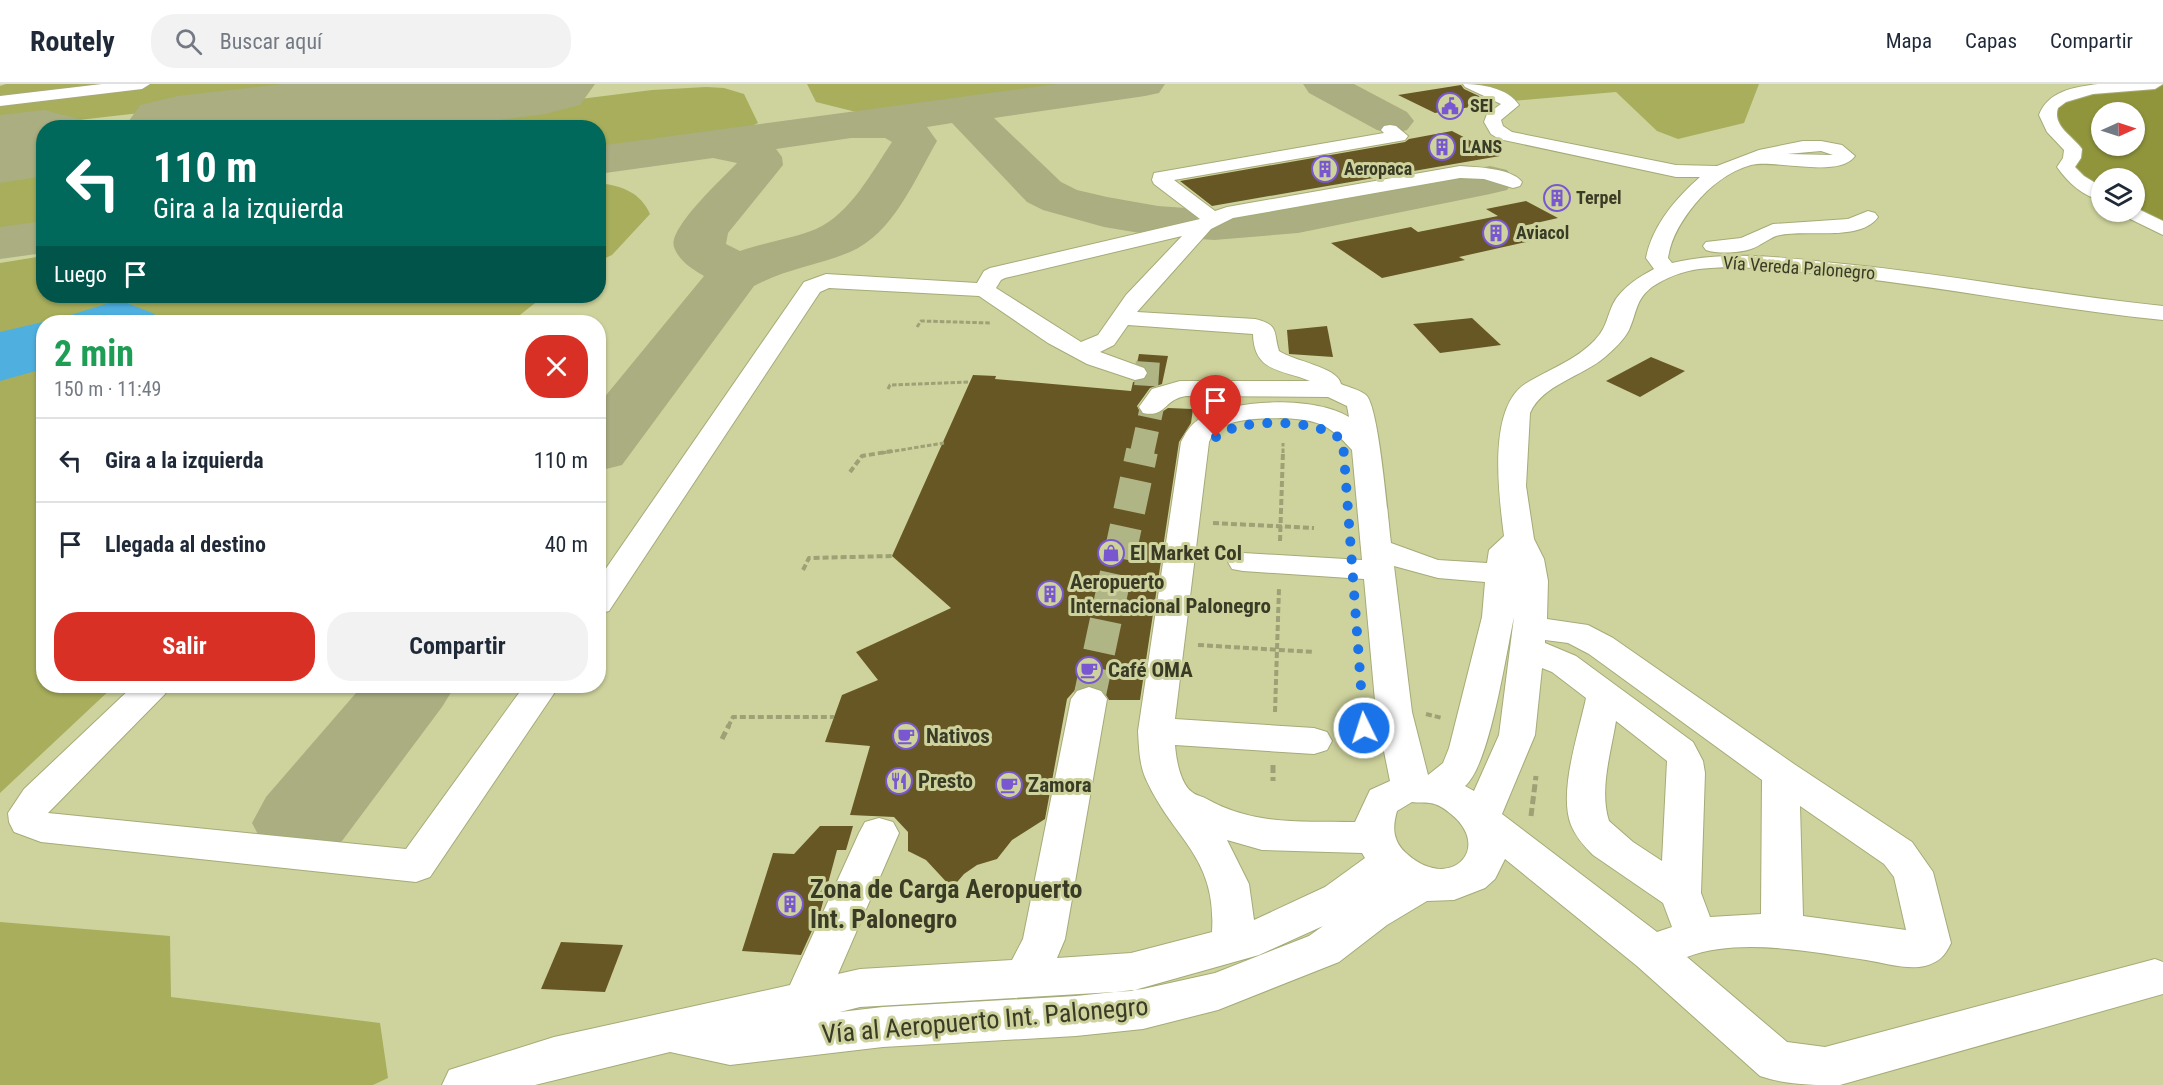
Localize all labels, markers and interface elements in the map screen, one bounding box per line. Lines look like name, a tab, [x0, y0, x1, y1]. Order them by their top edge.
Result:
search box	[151, 14, 571, 68]
text: Routely	[30, 25, 115, 58]
icon: search	[172, 25, 205, 58]
text: Buscar aquí	[220, 29, 322, 54]
text: Mapa	[1886, 29, 1932, 53]
text: Capas	[1965, 29, 2017, 53]
text: Compartir	[2050, 29, 2133, 53]
public building icon: SEI	[1435, 91, 1465, 121]
place label: SEI	[1470, 95, 1493, 116]
north arrow	[2091, 102, 2145, 156]
map controls	[2091, 102, 2145, 222]
building icon: LANS	[1427, 132, 1457, 162]
place label: LANS	[1462, 136, 1503, 157]
text: 110 m	[153, 143, 258, 192]
icon: left	[54, 144, 132, 222]
building icon: Aeropaca	[1310, 154, 1340, 184]
place label: Aeropaca	[1344, 158, 1412, 179]
button: layers	[2091, 168, 2145, 222]
building icon: Terpel	[1542, 183, 1572, 213]
place label: Terpel	[1576, 187, 1622, 208]
text: Gira a la izquierda	[153, 193, 344, 225]
building icon: Aviacol	[1481, 218, 1511, 248]
place label: Aviacol	[1516, 222, 1569, 243]
street label: Vía Vereda Palonegro	[1722, 252, 1876, 283]
icon: arrive	[119, 258, 152, 291]
text: Luego	[54, 262, 107, 287]
text: 2 min	[54, 333, 134, 375]
button: close	[525, 335, 588, 398]
pin	[1190, 375, 1241, 437]
text: 150 m · 11:49	[54, 377, 161, 401]
icon: arrive	[1199, 384, 1232, 417]
icon: left	[54, 444, 87, 477]
text: Gira a la izquierda	[105, 448, 264, 473]
text: 110 m	[534, 448, 588, 473]
icon: arrive	[54, 528, 87, 561]
text: Llegada al destino	[105, 532, 266, 557]
text: 40 m	[545, 532, 588, 557]
shop icon: El Market Col	[1096, 538, 1126, 568]
place label: El Market Col	[1130, 541, 1242, 565]
place label: Aeropuerto Internacional Palonegro	[1070, 570, 1271, 618]
building icon: Aeropuerto Internacional Palonegro	[1035, 579, 1065, 609]
button: Salir	[54, 612, 315, 681]
button: Compartir	[327, 612, 588, 681]
cafe icon: Café OMA	[1074, 655, 1104, 685]
place label: Café OMA	[1108, 658, 1193, 682]
position arrow	[1332, 696, 1396, 760]
cafe icon: Nativos	[891, 721, 921, 751]
place label: Nativos	[926, 724, 990, 748]
restaurant icon: Presto	[884, 766, 914, 796]
place label: Presto	[918, 769, 973, 793]
cafe icon: Zamora	[994, 770, 1024, 800]
place label: Zamora	[1028, 773, 1092, 797]
place label: Zona de Carga Aeropuerto Int. Palonegro	[810, 874, 1083, 934]
building icon: Zona de Carga Aeropuerto Int. Palonegro	[775, 889, 805, 919]
street label: Vía al Aeropuerto Int. Palonegro	[820, 991, 1150, 1049]

